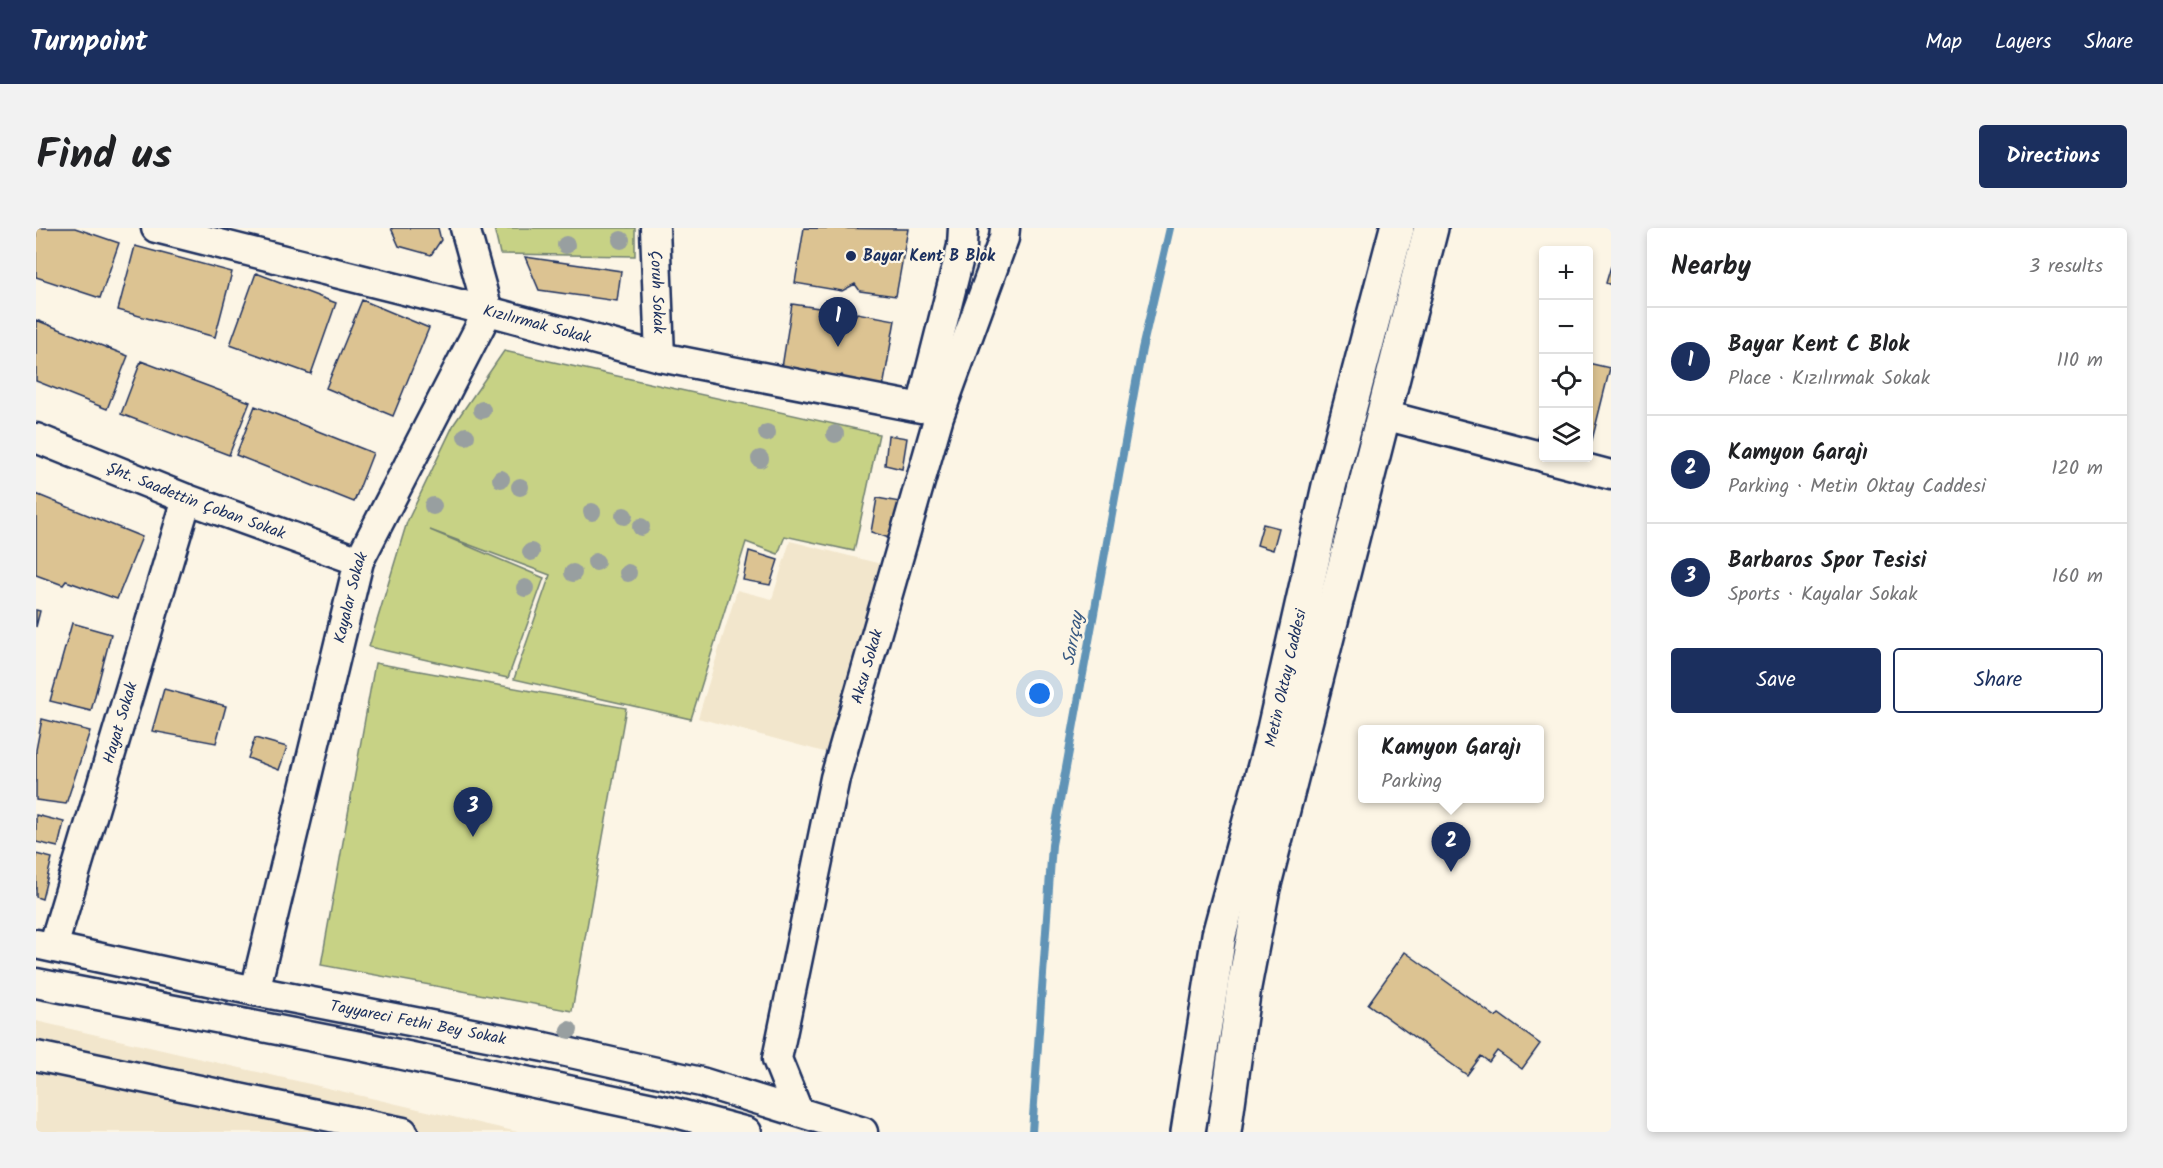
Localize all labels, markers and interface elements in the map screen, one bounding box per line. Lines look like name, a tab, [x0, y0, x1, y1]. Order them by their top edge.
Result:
text: Turnpoint	[30, 20, 148, 65]
text: Map	[1925, 26, 1962, 59]
text: Layers	[1995, 26, 2051, 59]
text: Share	[2084, 26, 2133, 59]
text: Find us	[36, 123, 172, 190]
button: Directions	[1979, 125, 2127, 188]
place label: Bayar Kent B Blok	[863, 244, 996, 269]
map controls	[1539, 246, 1593, 462]
button: +	[1539, 246, 1593, 300]
text: Nearby	[1671, 246, 1751, 288]
marker: Bayar Kent B Blok	[844, 249, 858, 263]
street label: Çoruh Sokak	[643, 250, 672, 334]
text: 3 results	[2029, 251, 2103, 283]
street label: Kızılırmak Sokak	[480, 298, 594, 351]
pin: 1	[818, 298, 858, 347]
button: −	[1539, 300, 1593, 354]
text: Bayar Kent C Blok	[1728, 328, 1909, 363]
text: 1	[1687, 345, 1694, 377]
text: 110 m	[2057, 345, 2103, 377]
button: locate	[1539, 354, 1593, 408]
text: Place · Kızılırmak Sokak	[1728, 363, 1930, 395]
button: layers	[1539, 408, 1593, 462]
text: Kamyon Garajı	[1728, 436, 1868, 471]
text: 2	[1685, 453, 1696, 485]
text: 120 m	[2051, 453, 2103, 485]
street label: Şht. Saadettin Çoban Sokak	[103, 455, 289, 546]
text: Parking · Metin Oktay Caddesi	[1728, 471, 1986, 503]
text: Barbaros Spor Tesisi	[1728, 544, 1927, 579]
street label: Kayalar Sokak	[327, 547, 375, 646]
text: 3	[1685, 561, 1696, 593]
text: 160 m	[2052, 561, 2103, 593]
text: Sports · Kayalar Sokak	[1728, 579, 1918, 611]
street label: Metin Oktay Caddesi	[1258, 605, 1314, 749]
water label: Sarıçay	[1055, 608, 1093, 668]
street label: Aksu Sokak	[844, 626, 890, 707]
button: Save	[1671, 648, 1881, 713]
button: Share	[1893, 648, 2103, 713]
street label: Hayat Sokak	[96, 678, 144, 767]
your location	[1025, 679, 1054, 708]
popup	[1358, 725, 1544, 803]
text: Kamyon Garajı	[1381, 731, 1521, 766]
text: Parking	[1381, 766, 1442, 798]
pin: 3	[454, 788, 492, 837]
pin: 2	[1432, 822, 1470, 872]
street label: Tayyareci Fethi Bey Sokak	[328, 993, 509, 1052]

